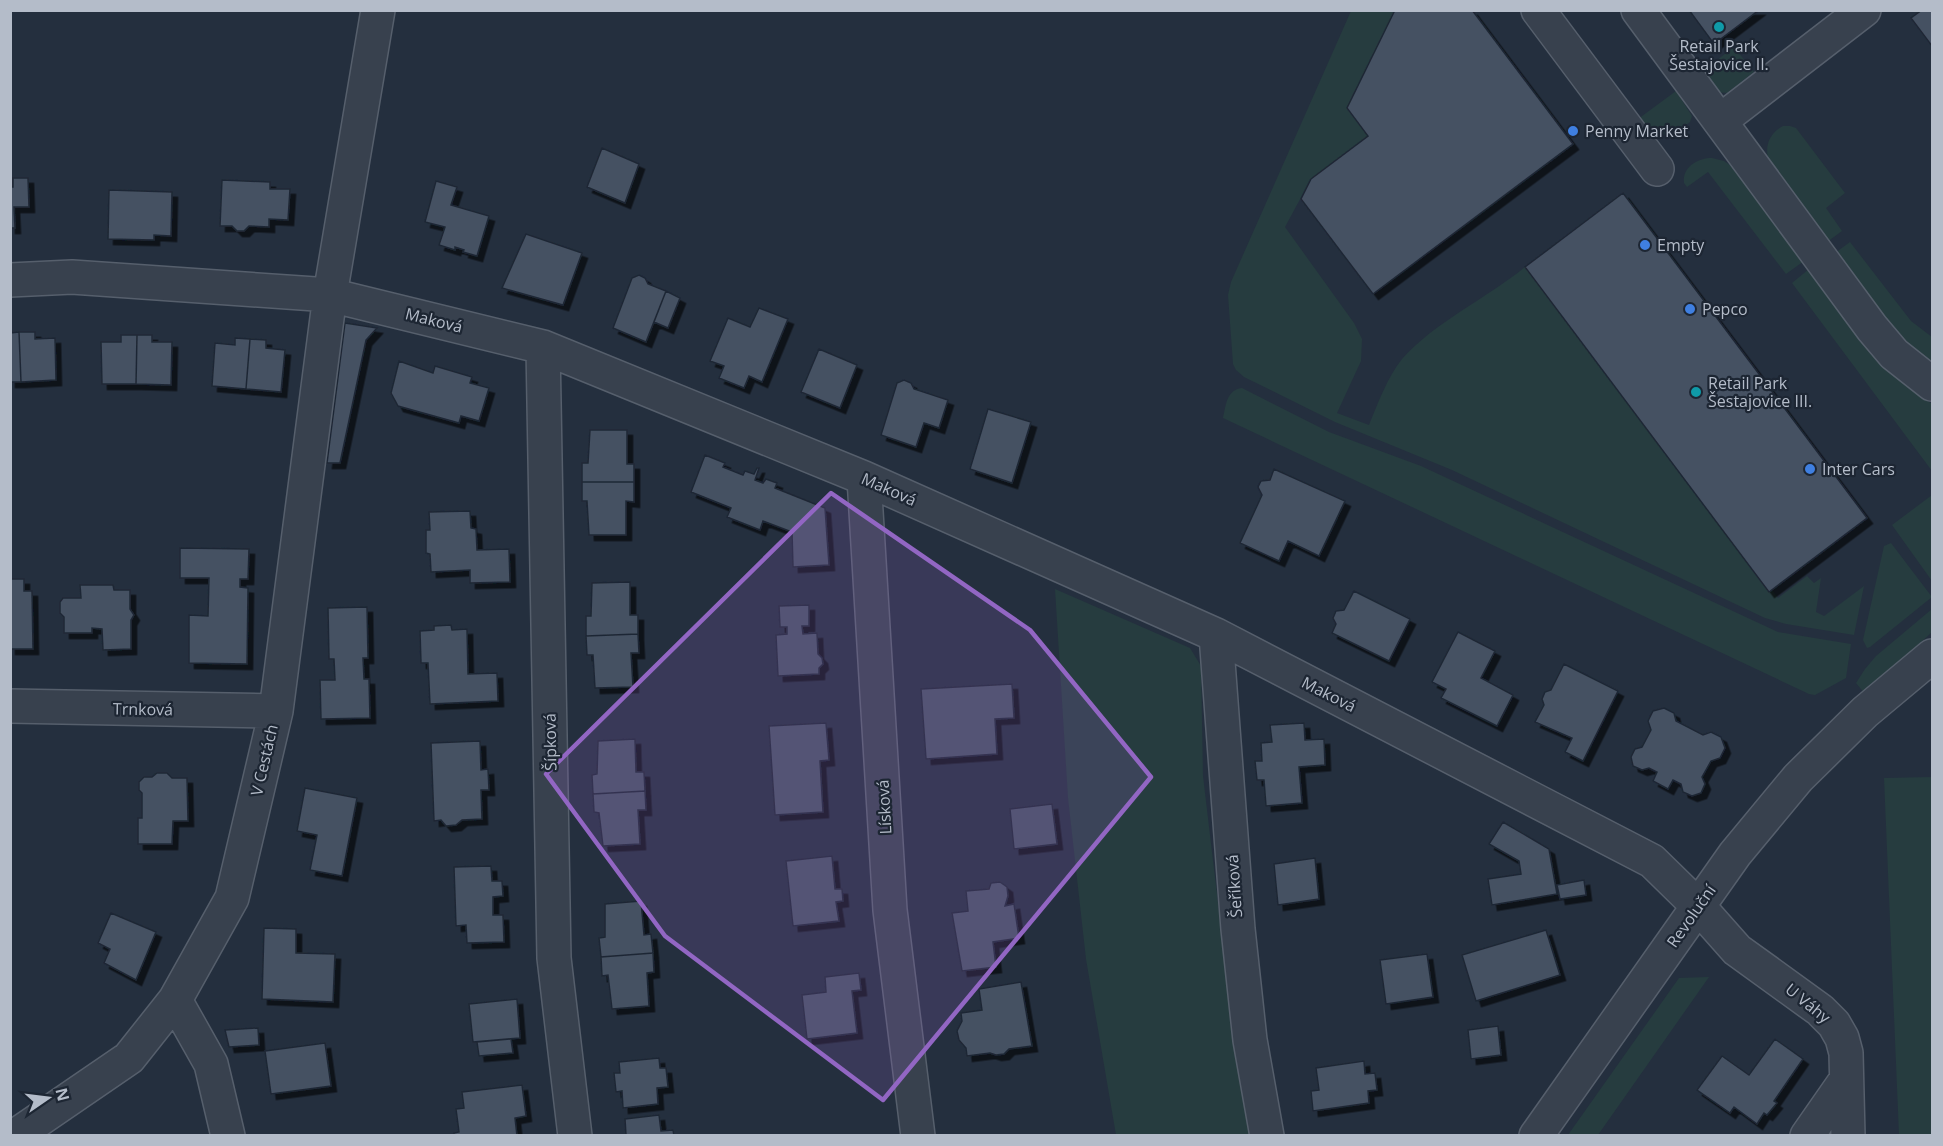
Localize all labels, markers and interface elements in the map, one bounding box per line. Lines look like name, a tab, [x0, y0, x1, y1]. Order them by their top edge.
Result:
marker: Retail Park Šestajovice II.	[1712, 20, 1726, 34]
place label: Retail Park Šestajovice II.	[1669, 35, 1769, 75]
place label: Penny Market	[1585, 120, 1689, 142]
marker: Penny Market	[1566, 124, 1580, 138]
place label: Empty	[1657, 234, 1705, 256]
marker: Empty	[1638, 238, 1652, 252]
place label: Pepco	[1702, 298, 1748, 320]
street label: Maková	[403, 302, 465, 338]
marker: Pepco	[1683, 302, 1697, 316]
place label: Retail Park Šestajovice III.	[1708, 372, 1812, 412]
marker: Retail Park Šestajovice III.	[1689, 385, 1703, 399]
place label: Inter Cars	[1822, 458, 1895, 480]
marker: Inter Cars	[1803, 462, 1817, 476]
street label: Maková	[858, 467, 920, 511]
street label: Maková	[1298, 671, 1360, 717]
street label: Trnková	[113, 697, 173, 721]
street label: Šípková	[538, 713, 562, 771]
street label: V Cestách	[245, 722, 283, 798]
street label: Lísková	[872, 779, 896, 835]
street label: Šeříková	[1221, 854, 1247, 918]
street label: Revoluční	[1661, 879, 1721, 952]
street label: U Váhy	[1781, 978, 1836, 1029]
north arrow	[18, 1068, 78, 1128]
text: N	[50, 1085, 75, 1103]

